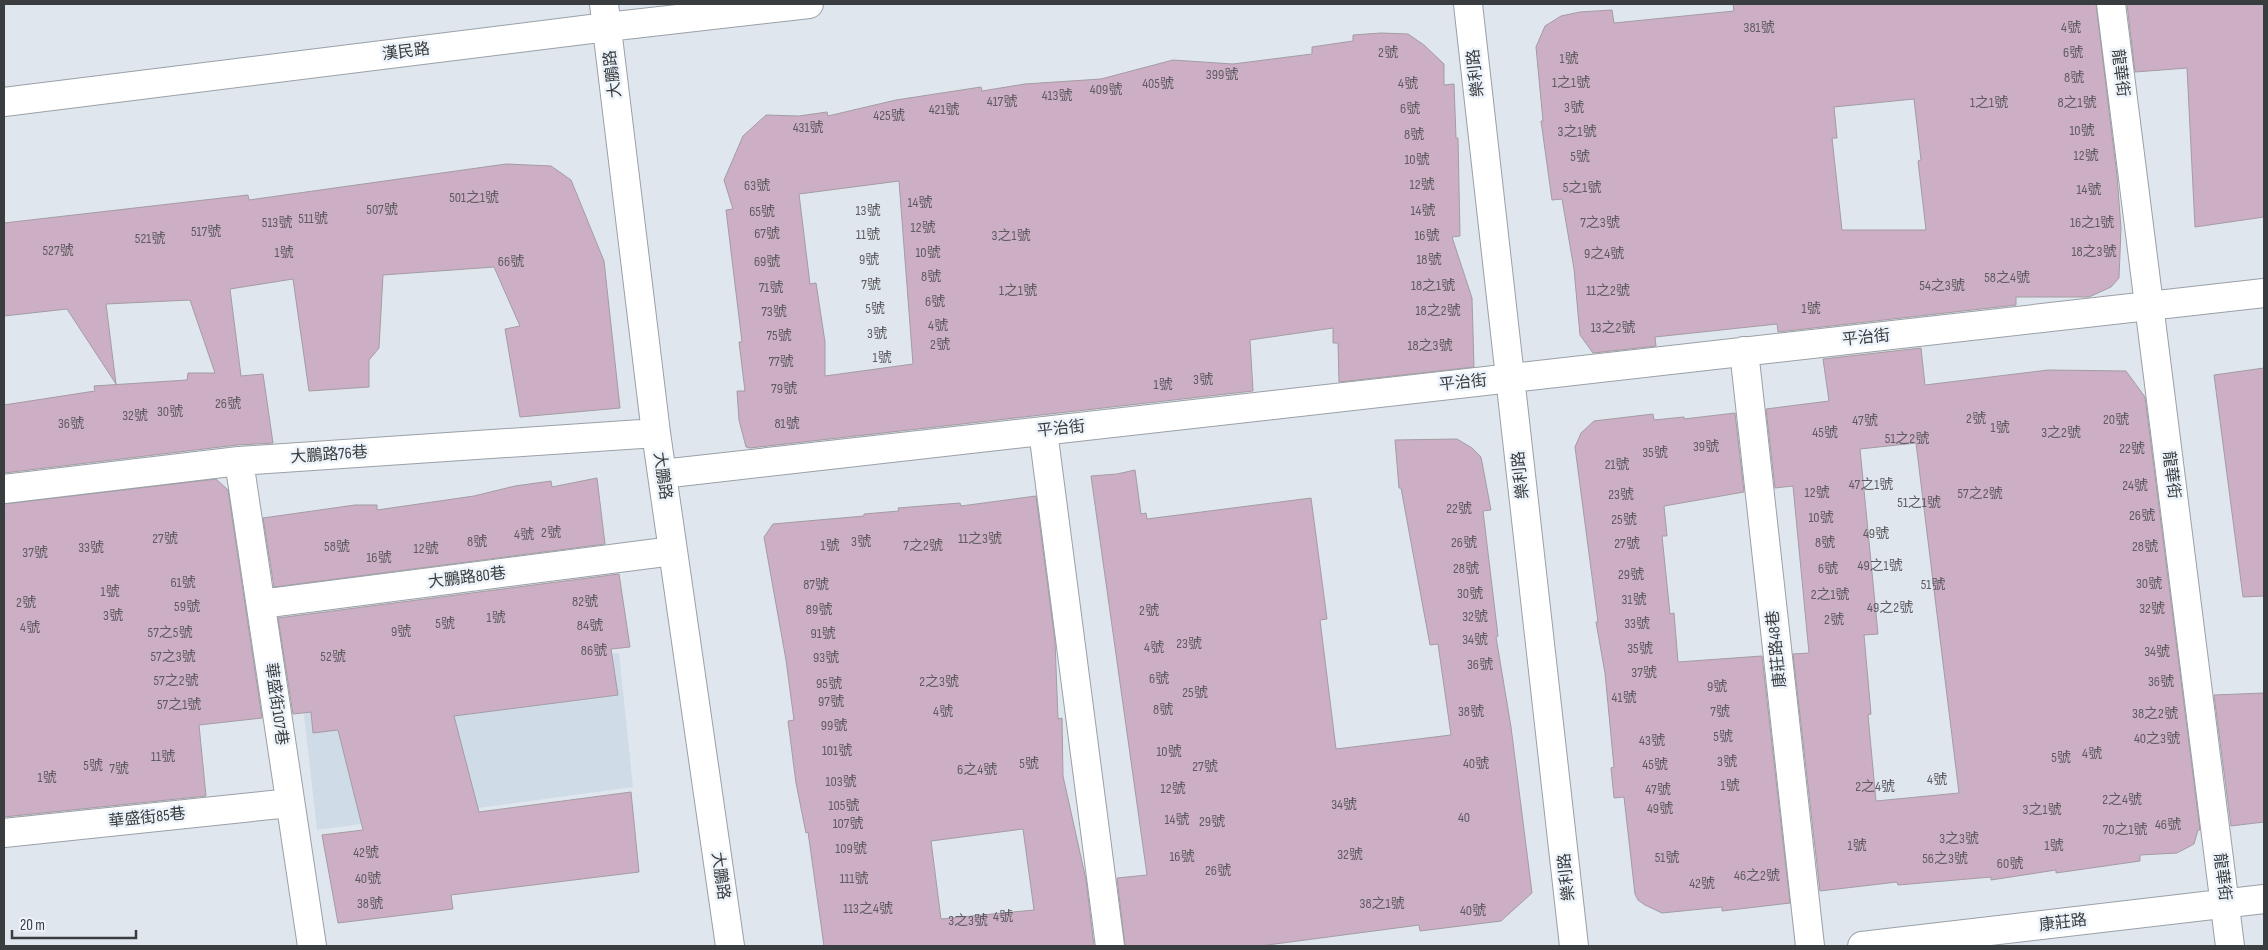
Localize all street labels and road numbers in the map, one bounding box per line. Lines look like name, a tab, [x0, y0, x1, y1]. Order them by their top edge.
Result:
street label: 漢民路	[381, 40, 431, 64]
street label: 樂利路	[1464, 48, 1488, 98]
street label: 龍華街	[2108, 48, 2132, 98]
street label: 大鵬路	[601, 49, 625, 99]
street label: 平治街	[1841, 326, 1891, 350]
street label: 平治街	[1438, 371, 1488, 395]
street label: 平治街	[1036, 417, 1086, 441]
street label: 大鵬路76巷	[290, 443, 368, 467]
street label: 樂利路	[1509, 450, 1533, 500]
street label: 龍華街	[2159, 450, 2183, 500]
street label: 大鵬路	[649, 451, 675, 501]
street label: 大鵬路80巷	[427, 564, 507, 592]
street label: 康莊路48巷	[1763, 609, 1791, 689]
street label: 華盛街107巷	[261, 662, 291, 746]
street label: 華盛街85巷	[108, 805, 186, 831]
street label: 大鵬路	[707, 851, 733, 901]
street label: 樂利路	[1555, 852, 1579, 902]
street label: 龍華街	[2210, 852, 2234, 902]
street label: 康莊路	[2038, 911, 2088, 935]

